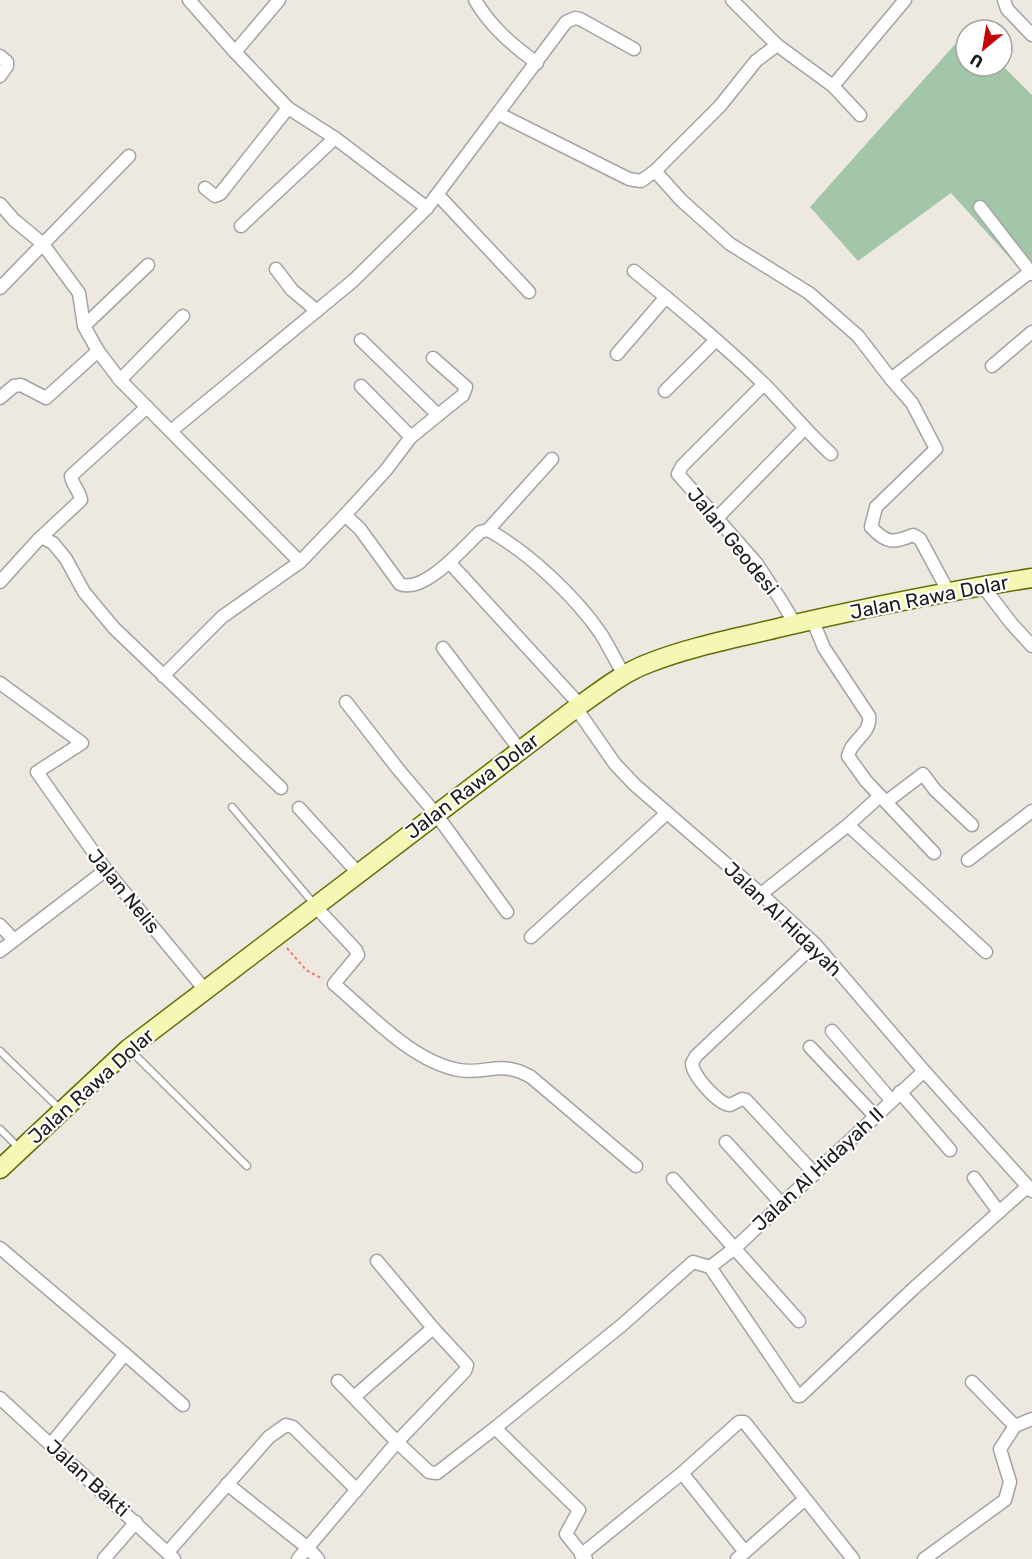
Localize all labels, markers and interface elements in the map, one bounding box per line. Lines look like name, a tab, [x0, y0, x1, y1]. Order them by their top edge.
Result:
north arrow	[954, 18, 1014, 78]
text: U	[967, 49, 987, 72]
street label: Jalan Geodesi	[682, 483, 784, 599]
street label: Jalan Rawa Dolar	[848, 570, 1011, 624]
street label: Jalan Rawa Dolar	[400, 728, 544, 844]
street label: Jalan Nelis	[83, 844, 165, 938]
street label: Jalan Al Hidayah	[719, 857, 847, 981]
street label: Jalan Rawa Dolar	[23, 1023, 159, 1149]
street label: Jalan Al Hidayah II	[747, 1102, 889, 1236]
street label: Jalan Bakti	[41, 1434, 135, 1522]

